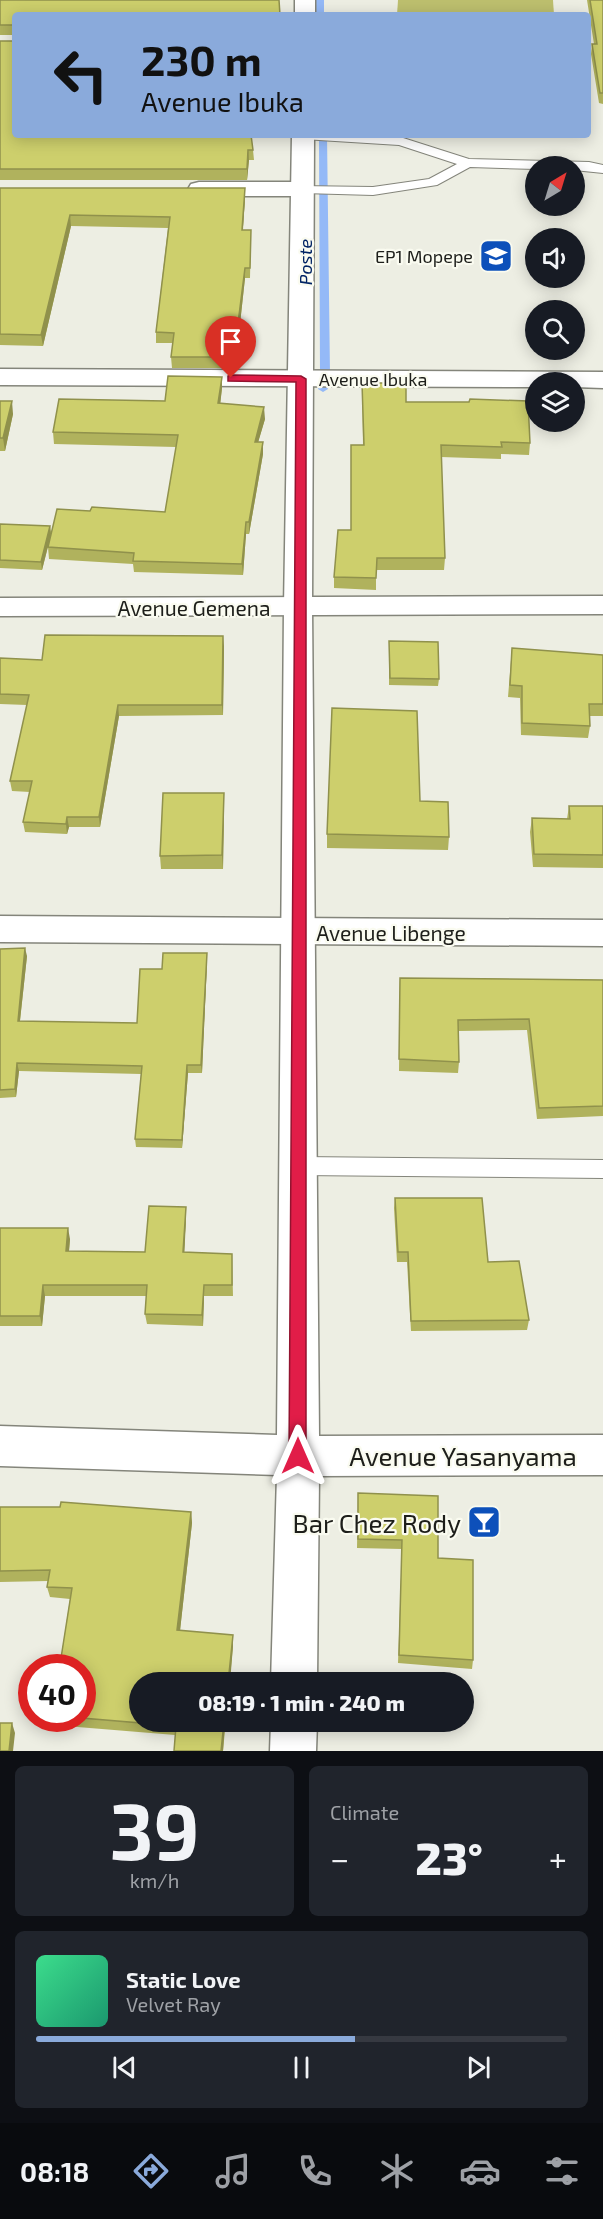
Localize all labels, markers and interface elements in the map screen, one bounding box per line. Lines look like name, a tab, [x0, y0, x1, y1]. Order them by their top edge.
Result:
text: 230 m	[141, 34, 262, 84]
icon: left	[42, 36, 120, 114]
text: Avenue Ibuka	[141, 85, 304, 117]
north arrow	[525, 156, 585, 216]
map controls	[525, 156, 585, 432]
button: sound	[525, 228, 585, 288]
school or university icon: EP1 Mopepe	[478, 238, 514, 274]
water label: Poste	[294, 239, 316, 285]
place label: EP1 Mopepe	[375, 245, 473, 267]
button: search	[525, 300, 585, 360]
pin	[205, 316, 256, 378]
icon: arrive	[214, 325, 247, 358]
street label: Avenue Ibuka	[319, 368, 427, 390]
button: layers	[525, 372, 585, 432]
street label: Avenue Gemena	[118, 595, 270, 620]
street label: Avenue Libenge	[316, 920, 466, 945]
position arrow	[266, 1424, 330, 1488]
street label: Avenue Yasanyama	[349, 1440, 577, 1471]
bar icon: Bar Chez Rody	[466, 1504, 502, 1540]
place label: Bar Chez Rody	[293, 1507, 461, 1538]
speed limit sign: 40	[18, 1654, 96, 1732]
text: 08:19 · 1 min · 240 m	[198, 1689, 405, 1715]
text: 39	[109, 1782, 200, 1876]
text: Climate	[330, 1800, 399, 1824]
text: 23°	[415, 1830, 483, 1884]
text: −	[330, 1838, 349, 1878]
text: +	[549, 1838, 567, 1878]
text: km/h	[130, 1868, 179, 1892]
text: Static Love	[126, 1966, 241, 1992]
text: Velvet Ray	[126, 1992, 221, 2016]
icon: previous	[108, 2051, 141, 2084]
icon: pause	[285, 2051, 318, 2084]
icon: next	[462, 2051, 495, 2084]
icon: directions	[130, 2150, 172, 2192]
icon: music	[212, 2150, 254, 2192]
icon: phone	[294, 2150, 336, 2192]
icon: climate	[376, 2150, 418, 2192]
icon: car	[459, 2150, 501, 2192]
icon: filters	[541, 2150, 583, 2192]
text: 08:18	[20, 2155, 89, 2187]

